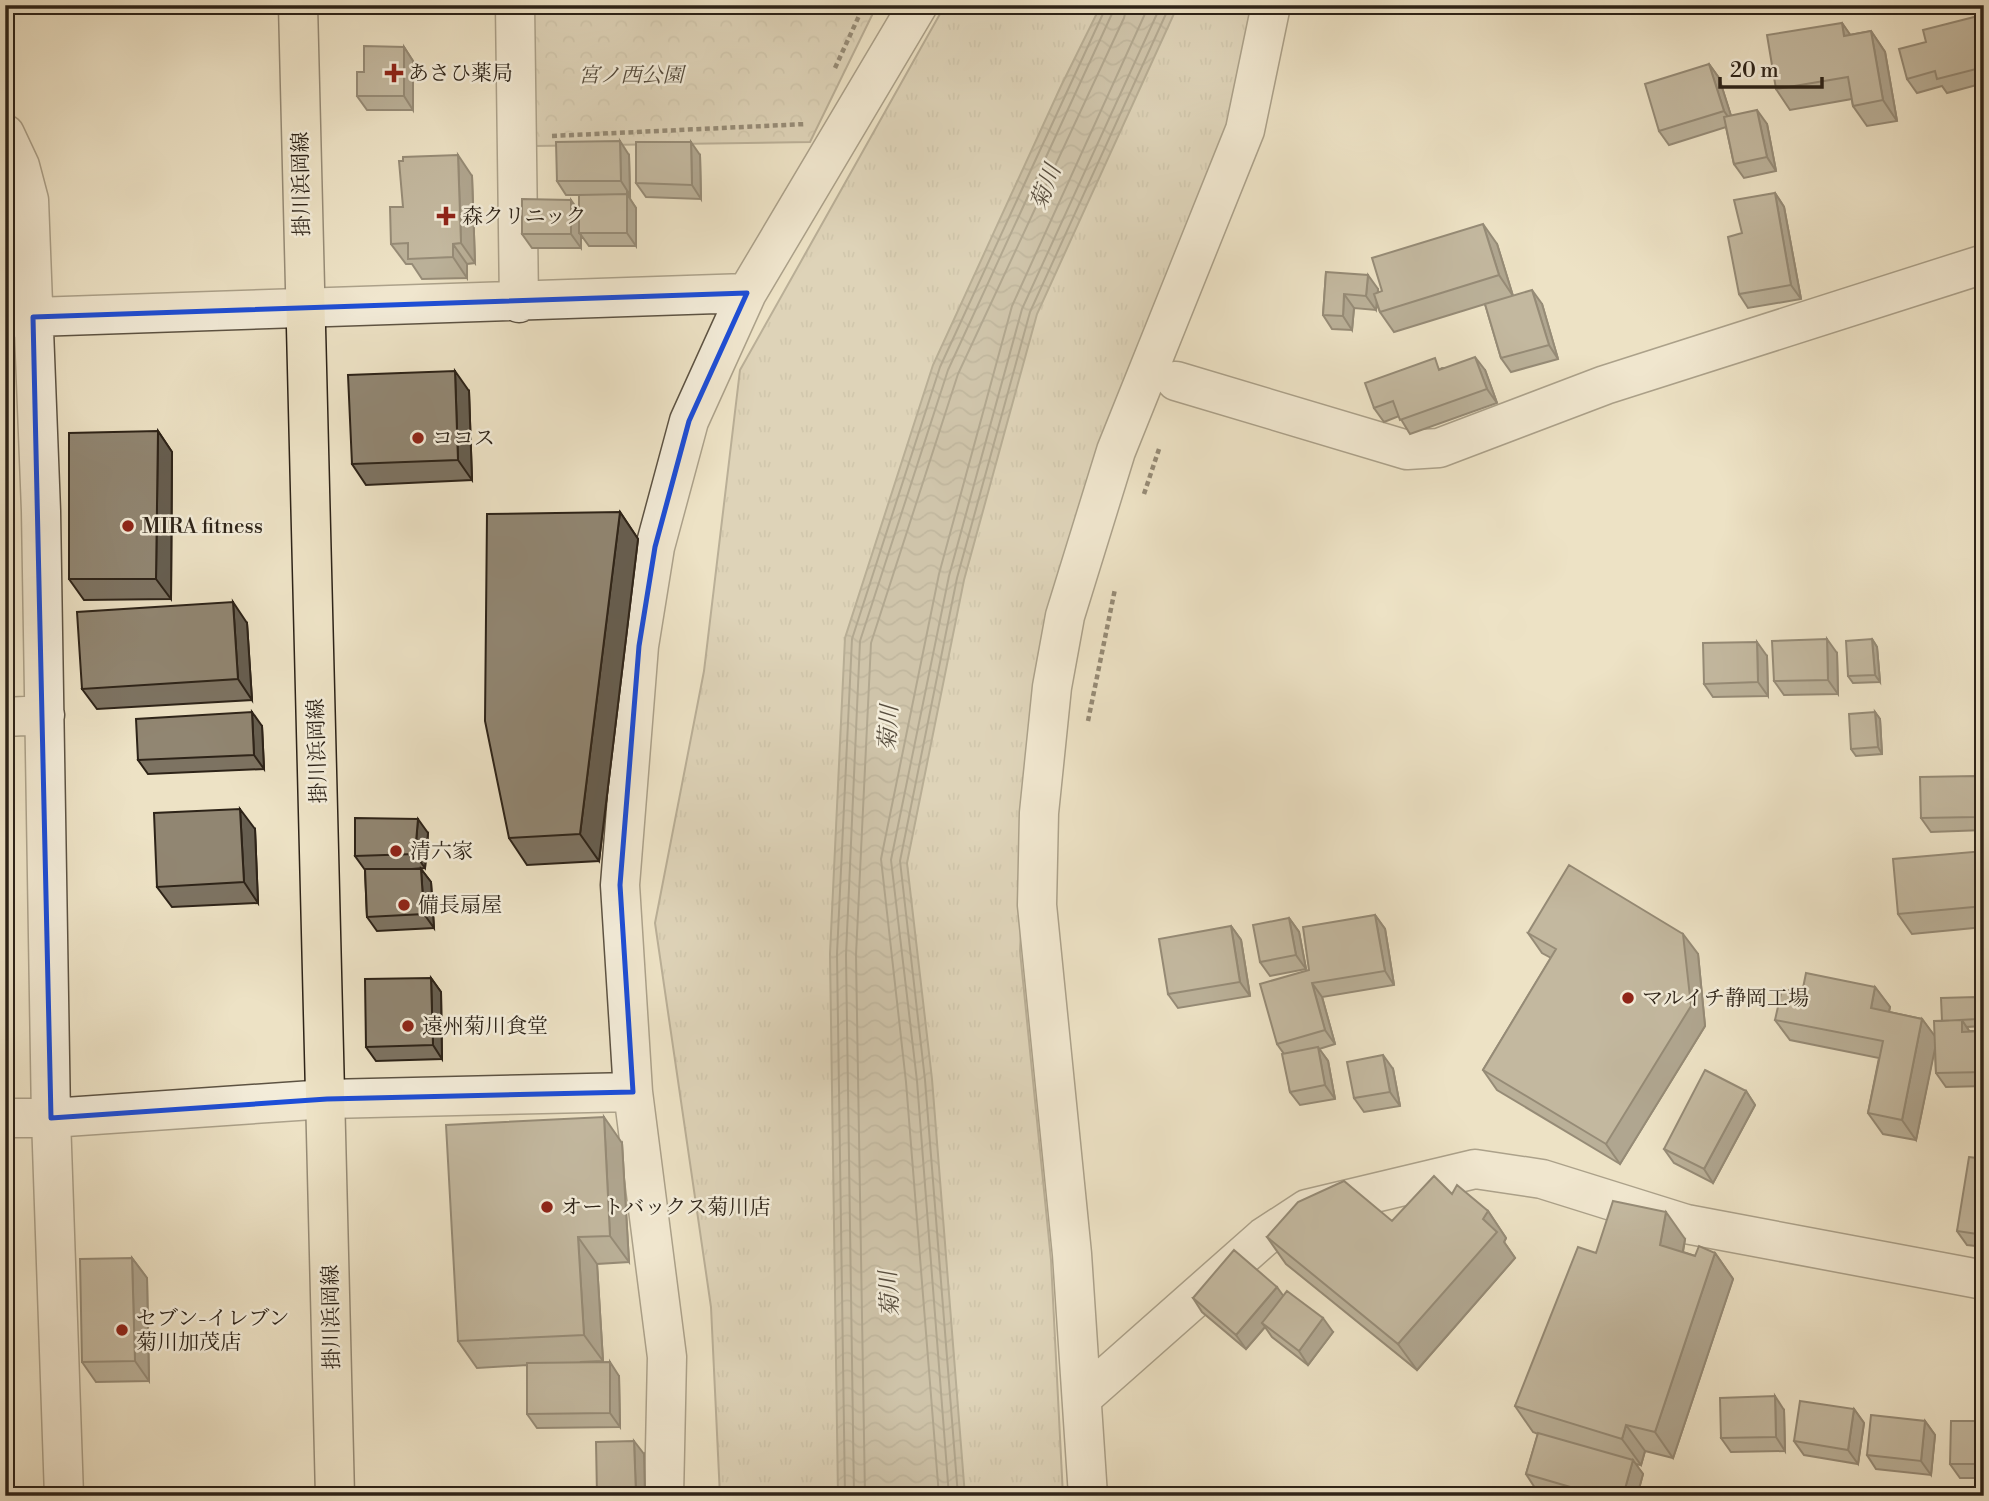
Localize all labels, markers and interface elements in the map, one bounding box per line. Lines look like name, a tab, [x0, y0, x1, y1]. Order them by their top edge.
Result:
scale bar	[1720, 46, 1821, 90]
text: 20 m	[1730, 58, 1779, 84]
place label: あさひ薬局	[408, 61, 513, 87]
park label: 宮ノ西公園	[579, 63, 686, 89]
marker: あさひ薬局	[386, 65, 402, 81]
street label: 掛川浜岡線	[288, 131, 316, 237]
water label: 菊川	[1025, 158, 1068, 214]
place label: 森クリニック	[462, 204, 587, 230]
marker: 森クリニック	[436, 206, 456, 226]
place label: ココス	[432, 426, 495, 452]
marker: ココス	[410, 430, 426, 446]
place label: MIRA fitness	[142, 514, 263, 540]
marker: MIRA fitness	[120, 518, 136, 534]
street label: 掛川浜岡線	[303, 698, 333, 804]
water label: 菊川	[874, 701, 904, 752]
place label: 清六家	[410, 839, 473, 865]
marker: 清六家	[388, 843, 404, 859]
place label: 備長扇屋	[418, 893, 502, 919]
marker: 備長扇屋	[396, 897, 412, 913]
place label: マルイチ静岡工場	[1642, 986, 1809, 1012]
marker: マルイチ静岡工場	[1620, 990, 1636, 1006]
place label: 遠州菊川食堂	[422, 1014, 548, 1040]
marker: 遠州菊川食堂	[400, 1018, 416, 1034]
place label: オートバックス菊川店	[561, 1195, 770, 1221]
marker: オートバックス菊川店	[539, 1199, 555, 1215]
street label: 掛川浜岡線	[318, 1264, 346, 1370]
water label: 菊川	[874, 1267, 906, 1318]
place label: セブン-イレブン 菊川加茂店	[136, 1306, 290, 1356]
marker: セブン-イレブン 菊川加茂店	[114, 1322, 130, 1338]

